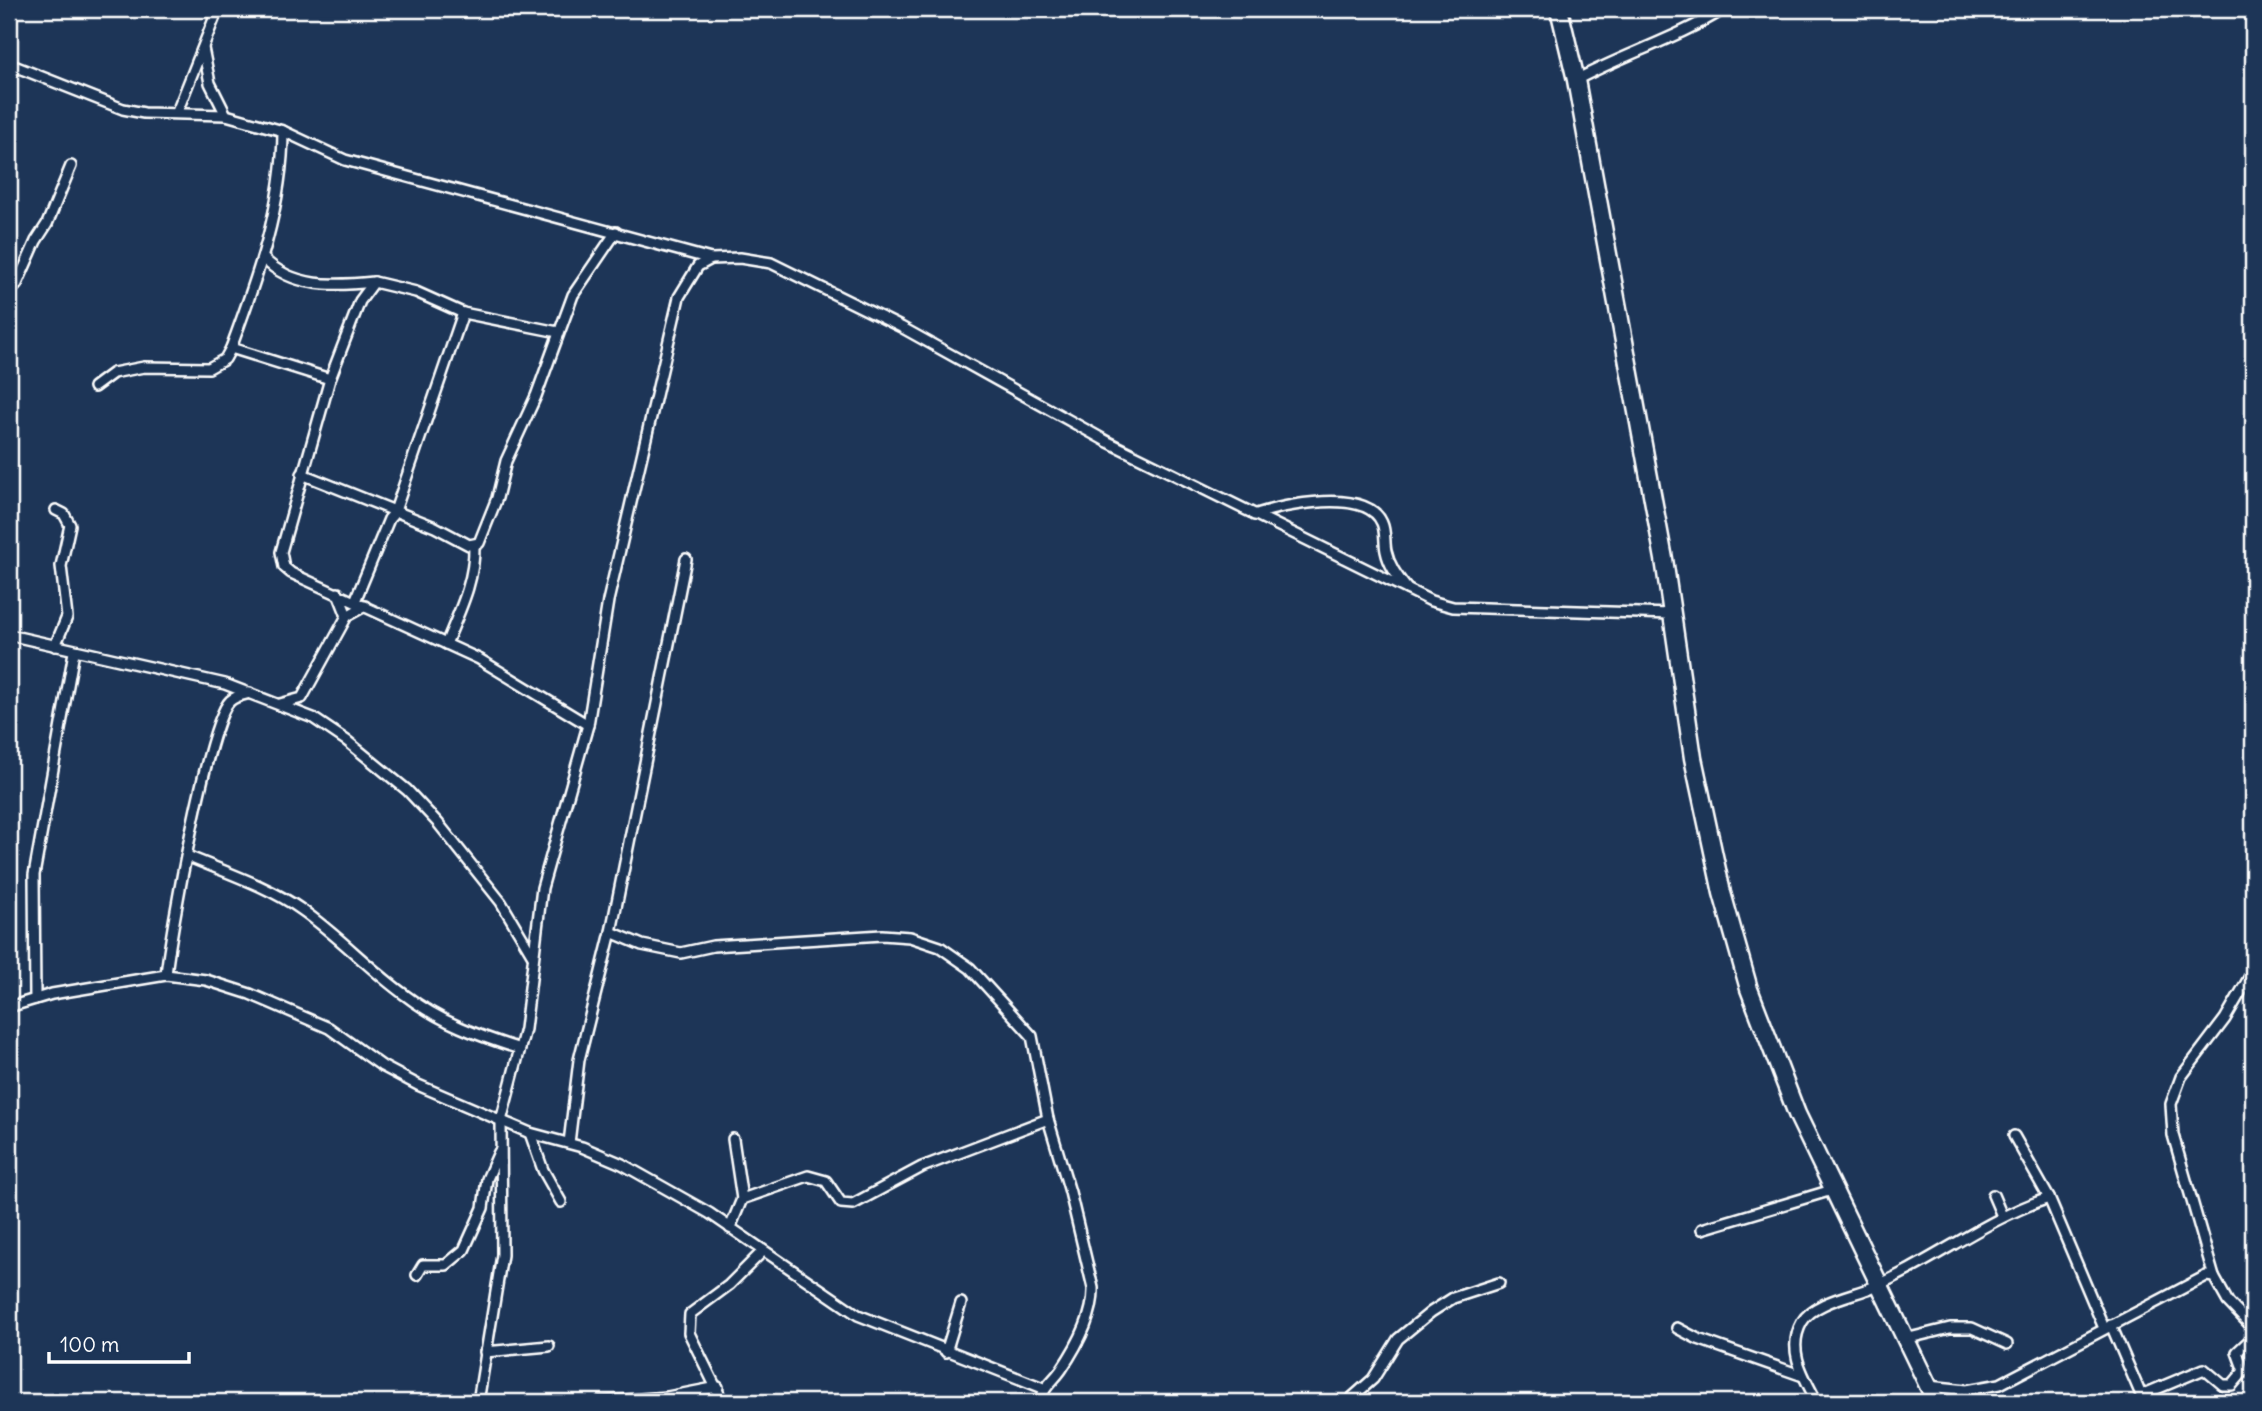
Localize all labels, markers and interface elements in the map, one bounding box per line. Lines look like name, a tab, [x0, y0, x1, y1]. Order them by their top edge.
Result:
scale bar	[49, 1320, 189, 1364]
text: 100 m	[60, 1331, 119, 1358]

